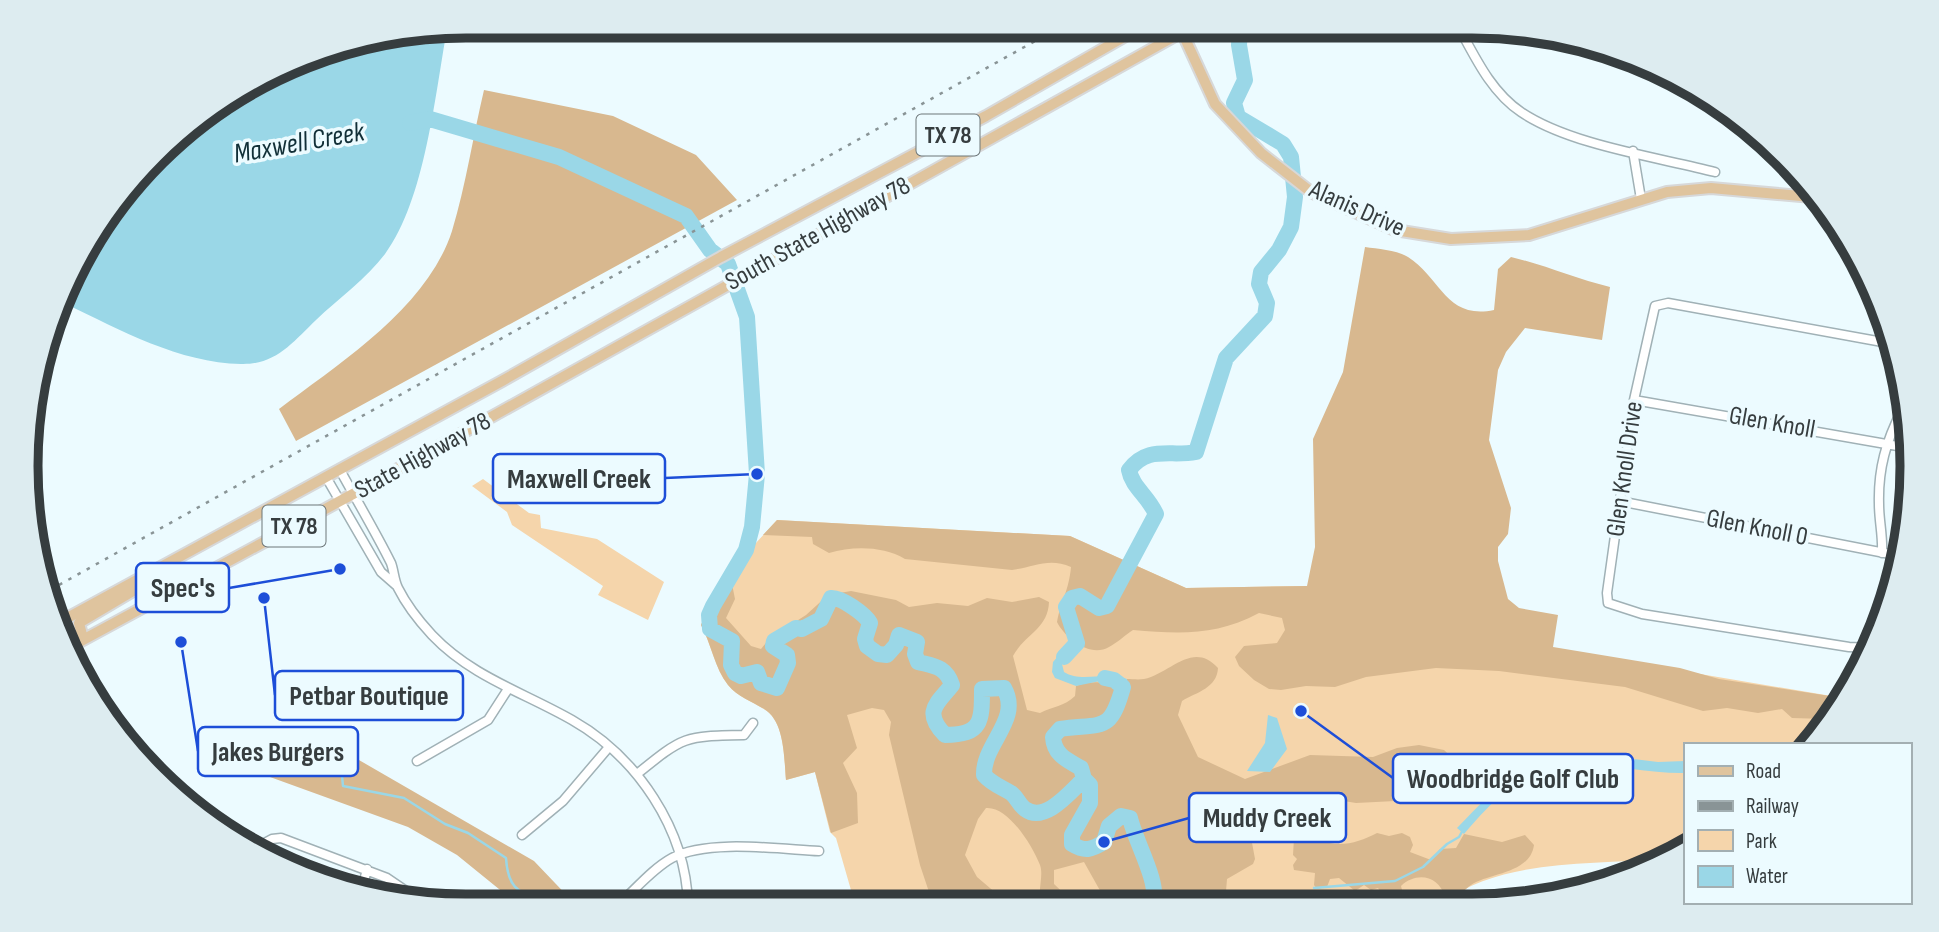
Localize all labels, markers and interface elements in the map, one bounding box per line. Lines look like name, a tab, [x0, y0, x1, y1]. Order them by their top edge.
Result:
road number: TX 78	[916, 114, 979, 155]
water label: Maxwell Creek	[231, 115, 368, 171]
street label: South State Highway 78	[720, 170, 916, 298]
street label: Alanis Drive	[1304, 174, 1410, 244]
street label: Glen Knoll Drive	[1600, 399, 1650, 539]
street label: Glen Knoll	[1727, 400, 1817, 446]
street label: State Highway 78	[350, 406, 496, 506]
callout: Maxwell Creek	[493, 454, 665, 503]
text: Maxwell Creek	[507, 463, 651, 496]
street label: Glen Knoll 0	[1704, 503, 1810, 553]
road number: TX 78	[262, 505, 326, 546]
callout: Spec's	[136, 563, 229, 612]
text: Spec's	[151, 572, 215, 605]
callout: Petbar Boutique	[275, 671, 463, 720]
text: Petbar Boutique	[289, 680, 449, 713]
callout: Jakes Burgers	[198, 727, 358, 776]
text: Jakes Burgers	[211, 736, 344, 769]
legend	[1684, 743, 1911, 904]
callout: Woodbridge Golf Club	[1393, 754, 1633, 803]
text: Road	[1746, 759, 1781, 784]
text: Woodbridge Golf Club	[1407, 763, 1619, 796]
callout: Muddy Creek	[1189, 793, 1346, 842]
text: Railway	[1746, 794, 1799, 819]
text: Muddy Creek	[1203, 802, 1332, 835]
text: Park	[1746, 829, 1777, 854]
text: Water	[1746, 864, 1788, 889]

